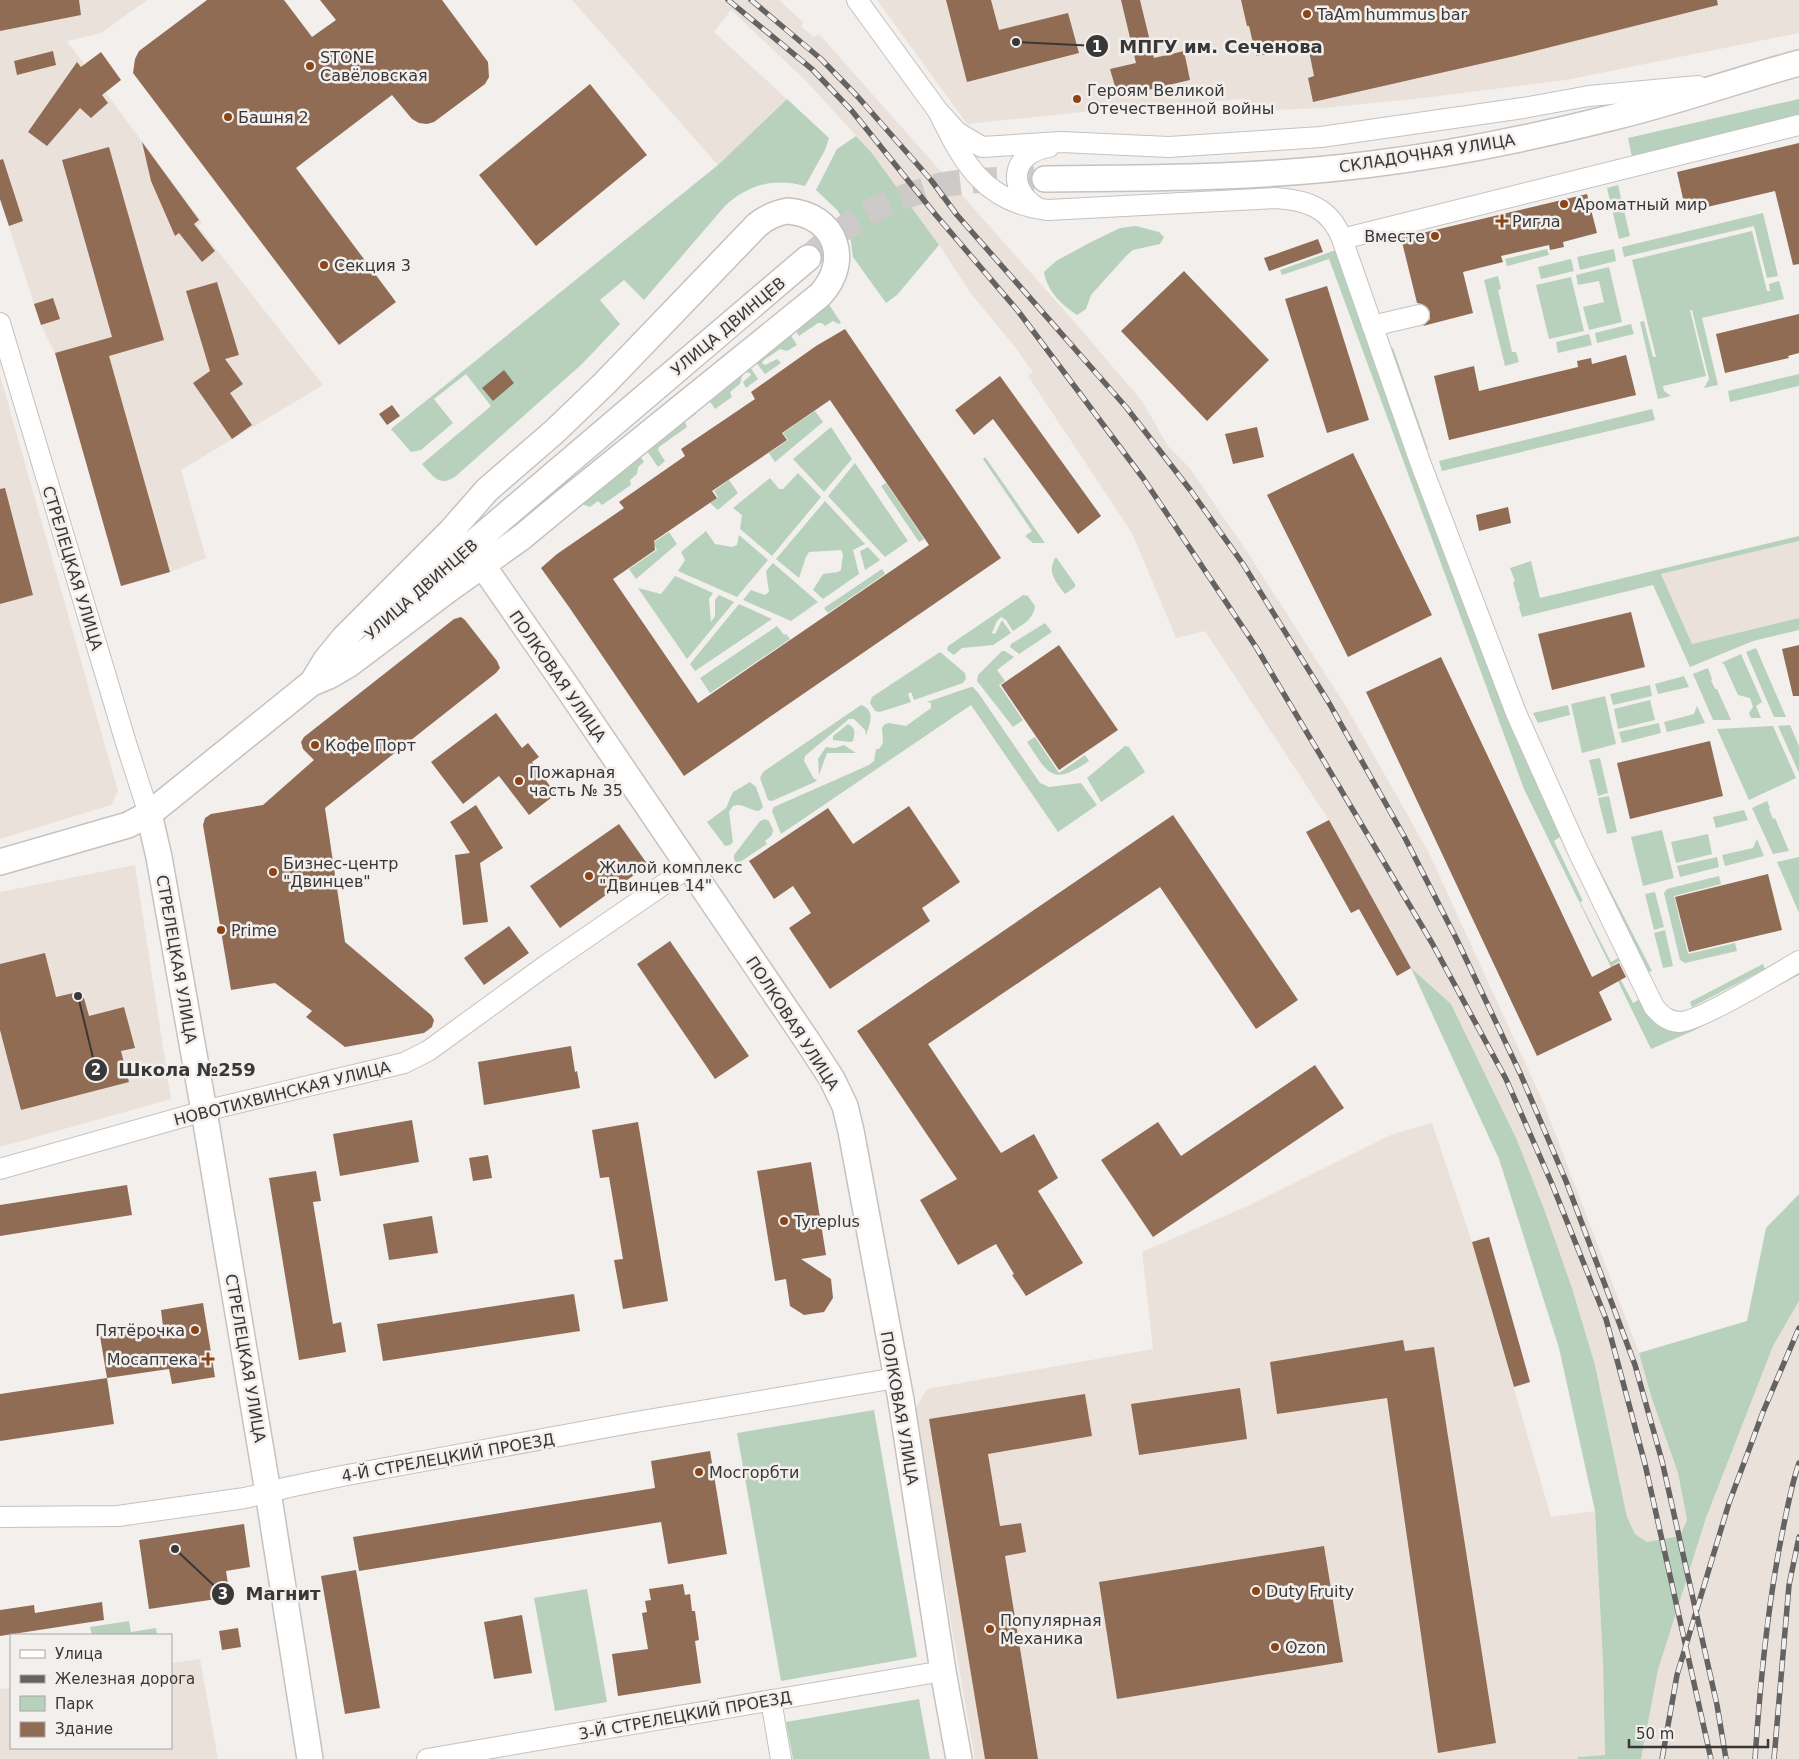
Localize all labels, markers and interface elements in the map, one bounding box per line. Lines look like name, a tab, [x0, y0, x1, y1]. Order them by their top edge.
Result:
place label: TaAm hummus bar	[1316, 5, 1468, 24]
marker: TaAm hummus bar	[1301, 8, 1313, 20]
callout: МПГУ им. Сеченова	[1085, 30, 1333, 63]
text: МПГУ им. Сеченова	[1119, 36, 1323, 57]
text: 1	[1092, 38, 1102, 56]
place label: STONE Савёловская	[320, 48, 428, 85]
marker: STONE Савёловская	[304, 60, 316, 72]
place label: Героям Великой Отечественной войны	[1087, 81, 1274, 118]
marker: Героям Великой Отечественной войны	[1071, 93, 1083, 105]
place label: Башня 2	[238, 108, 309, 127]
marker: Башня 2	[222, 111, 234, 123]
street label: СКЛАДОЧНАЯ УЛИЦА	[1338, 130, 1516, 177]
place label: Ароматный мир	[1574, 195, 1707, 214]
marker: Ароматный мир	[1558, 198, 1570, 210]
place label: Ригла	[1512, 212, 1560, 231]
marker: Ригла	[1496, 215, 1508, 227]
place label: Вместе	[1364, 227, 1425, 246]
marker: Вместе	[1429, 230, 1441, 242]
place label: Секция 3	[334, 256, 411, 275]
marker: Секция 3	[318, 259, 330, 271]
street label: УЛИЦА ДВИНЦЕВ	[667, 273, 789, 380]
street label: СТРЕЛЕЦКАЯ УЛИЦА	[38, 484, 107, 653]
street label: УЛИЦА ДВИНЦЕВ	[361, 535, 482, 644]
street label: ПОЛКОВАЯ УЛИЦА	[505, 607, 610, 746]
place label: Кофе Порт	[325, 736, 416, 755]
marker: Кофе Порт	[309, 739, 321, 751]
place label: Пожарная часть № 35	[529, 763, 623, 800]
marker: Пожарная часть № 35	[513, 775, 525, 787]
place label: Бизнес-центр "Двинцев"	[283, 854, 398, 891]
place label: Жилой комплекс "Двинцев 14"	[599, 858, 743, 895]
marker: Бизнес-центр "Двинцев"	[267, 866, 279, 878]
marker: Жилой комплекс "Двинцев 14"	[583, 870, 595, 882]
street label: СТРЕЛЕЦКАЯ УЛИЦА	[152, 873, 201, 1045]
place label: Prime	[231, 921, 277, 940]
marker: Prime	[215, 924, 227, 936]
street label: ПОЛКОВАЯ УЛИЦА	[742, 953, 843, 1094]
callout: Школа №259	[84, 1053, 266, 1086]
street label: НОВОТИХВИНСКАЯ УЛИЦА	[172, 1057, 393, 1130]
text: Школа №259	[118, 1059, 256, 1080]
text: 2	[91, 1061, 101, 1079]
place label: Tyreplus	[793, 1212, 860, 1231]
marker: Tyreplus	[778, 1215, 790, 1227]
street label: СТРЕЛЕЦКАЯ УЛИЦА	[221, 1272, 270, 1444]
place label: Пятёрочка	[95, 1321, 185, 1340]
marker: Пятёрочка	[189, 1324, 201, 1336]
street label: ПОЛКОВАЯ УЛИЦА	[877, 1330, 922, 1487]
place label: Мосаптека	[107, 1350, 198, 1369]
marker: Мосаптека	[202, 1353, 214, 1365]
street label: 4-Й СТРЕЛЕЦКИЙ ПРОЕЗД	[340, 1429, 556, 1486]
place label: Мосгорбти	[709, 1463, 799, 1482]
marker: Мосгорбти	[693, 1466, 705, 1478]
callout: Магнит	[211, 1577, 331, 1610]
place label: Duty Fruity	[1266, 1582, 1354, 1601]
text: Магнит	[246, 1583, 321, 1604]
text: 3	[218, 1585, 228, 1603]
marker: Duty Fruity	[1250, 1585, 1262, 1597]
place label: Популярная Механика	[1000, 1611, 1102, 1648]
marker: Популярная Механика	[984, 1623, 996, 1635]
legend	[10, 1634, 172, 1749]
place label: Ozon	[1285, 1638, 1326, 1657]
marker: Ozon	[1269, 1641, 1281, 1653]
text: Улица	[55, 1645, 103, 1663]
text: Железная дорога	[55, 1670, 195, 1688]
street label: 3-Й СТРЕЛЕЦКИЙ ПРОЕЗД	[577, 1687, 793, 1744]
text: Парк	[55, 1695, 94, 1713]
scale bar	[1629, 1716, 1768, 1748]
text: Здание	[55, 1720, 113, 1738]
text: 50 m	[1636, 1725, 1674, 1743]

